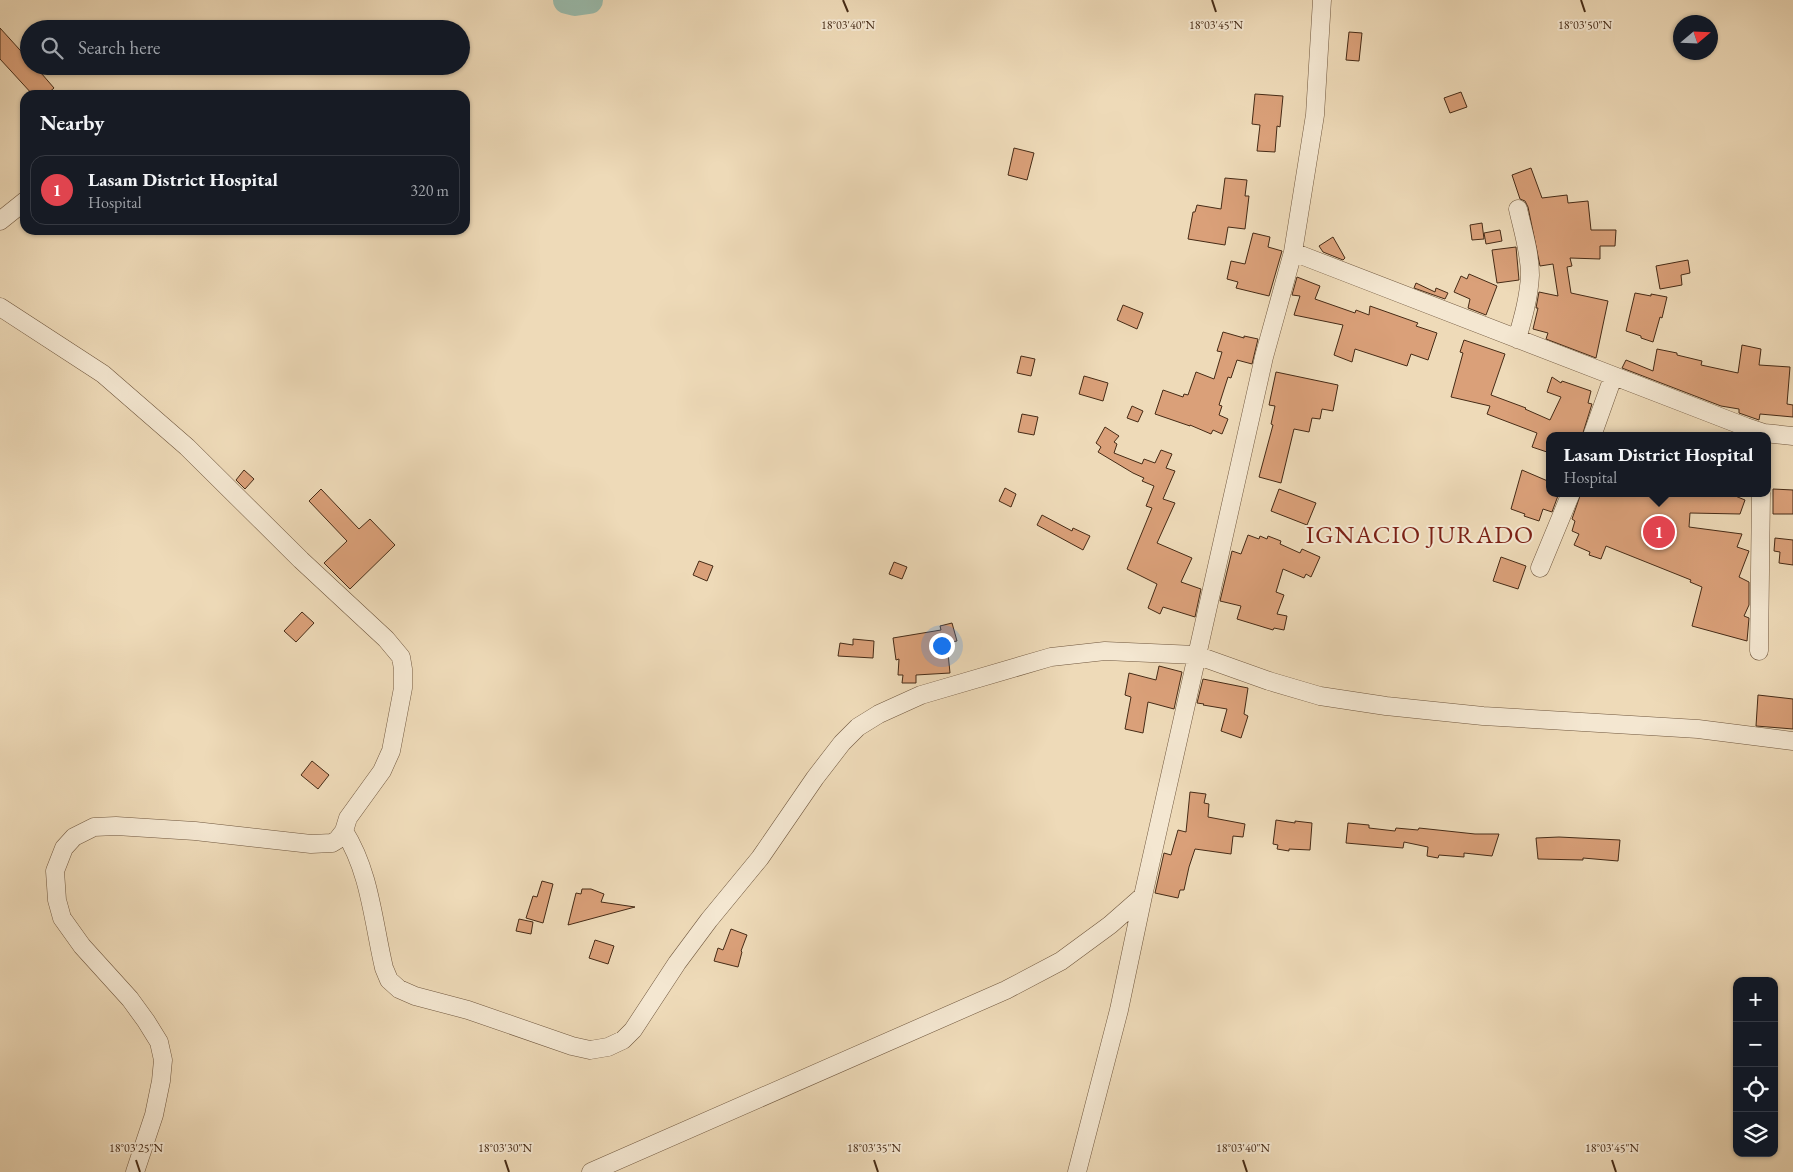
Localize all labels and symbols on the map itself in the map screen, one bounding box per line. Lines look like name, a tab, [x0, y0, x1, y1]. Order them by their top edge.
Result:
north arrow	[1673, 15, 1718, 60]
text: 18°03'40"N	[821, 17, 875, 33]
text: 18°03'45"N	[1189, 17, 1243, 33]
text: 18°03'50"N	[1558, 17, 1612, 33]
pin: 1	[1643, 513, 1675, 551]
district label: IGNACIO JURADO	[1306, 518, 1534, 550]
your location	[929, 633, 955, 659]
text: 18°03'25"N	[109, 1140, 163, 1156]
text: 18°03'30"N	[478, 1140, 532, 1156]
text: 18°03'35"N	[847, 1140, 901, 1156]
text: 18°03'40"N	[1216, 1140, 1270, 1156]
text: 18°03'45"N	[1585, 1140, 1639, 1156]

